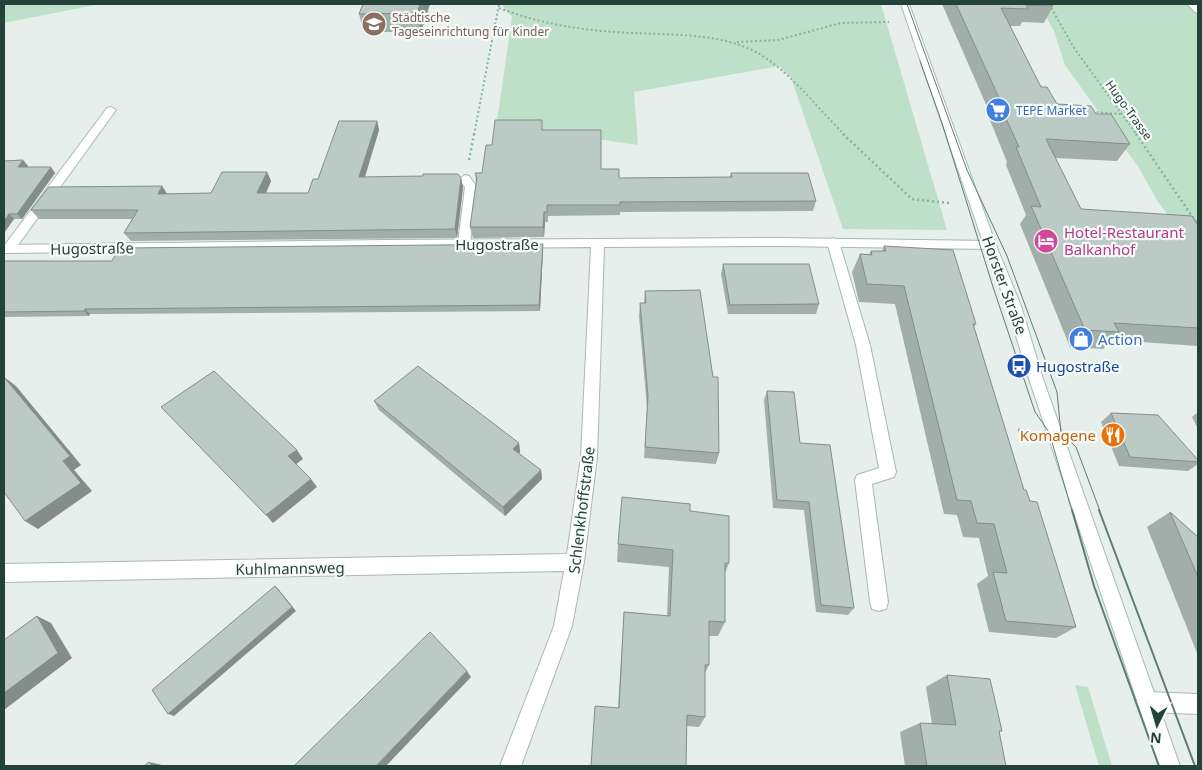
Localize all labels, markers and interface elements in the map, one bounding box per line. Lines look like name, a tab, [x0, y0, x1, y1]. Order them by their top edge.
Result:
place label: Städtische Tageseinrichtung für Kinder	[392, 9, 549, 40]
school or university icon: Städtische Tageseinrichtung für Kinder	[361, 11, 387, 37]
street label: Hugo-Trasse	[1102, 77, 1157, 144]
supermarket icon: TEPE Market	[985, 97, 1011, 123]
place label: TEPE Market	[1016, 102, 1087, 119]
place label: Hotel-Restaurant Balkanhof	[1064, 222, 1184, 259]
hotel icon: Hotel-Restaurant Balkanhof	[1033, 228, 1059, 254]
street label: Horster Straße	[978, 233, 1032, 337]
street label: Hugostraße	[455, 234, 539, 254]
street label: Hugostraße	[50, 237, 134, 259]
shop icon: Action	[1068, 326, 1094, 352]
place label: Action	[1098, 329, 1142, 349]
bus stop icon: Hugostraße	[1006, 353, 1032, 379]
place label: Hugostraße	[1036, 356, 1120, 376]
restaurant icon: Komagene	[1100, 422, 1126, 448]
place label: Komagene	[1020, 425, 1096, 445]
street label: Schlenkhoffstraße	[563, 445, 599, 575]
street label: Kuhlmannsweg	[235, 557, 345, 579]
north arrow	[1132, 700, 1182, 750]
text: N	[1149, 728, 1162, 748]

